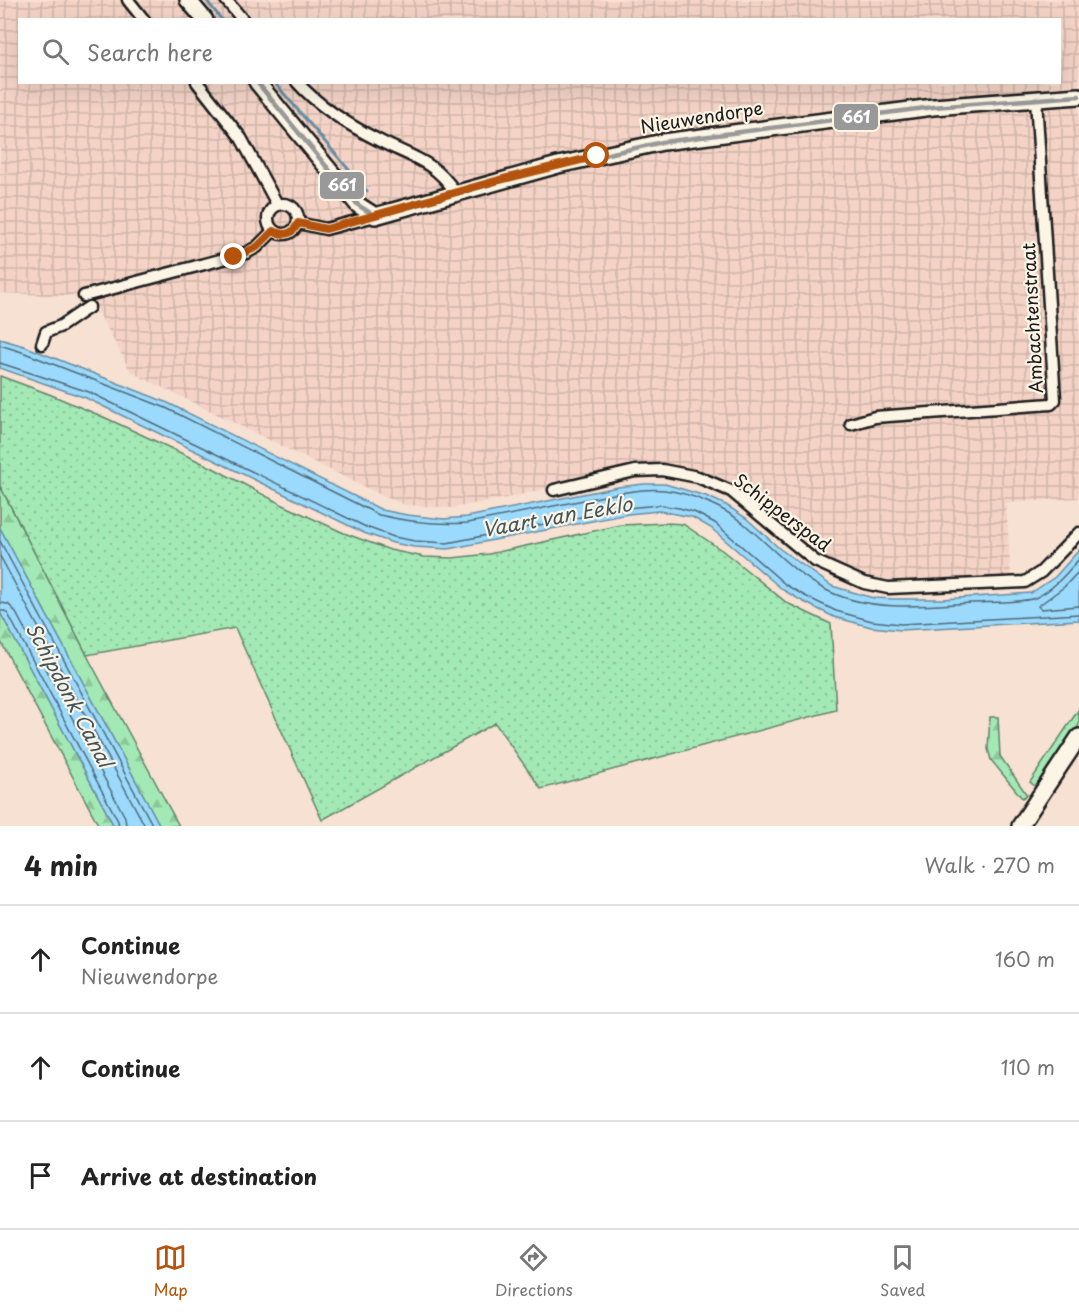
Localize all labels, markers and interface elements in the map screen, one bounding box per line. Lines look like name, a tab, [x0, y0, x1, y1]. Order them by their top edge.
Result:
search box	[18, 18, 1061, 84]
icon: search	[39, 35, 72, 68]
text: Search here	[87, 35, 213, 68]
street label: Nieuwendorpe	[639, 93, 765, 140]
line badge: 661	[833, 103, 879, 131]
text: 661	[842, 104, 871, 128]
route start	[583, 142, 609, 168]
line badge: 661	[319, 171, 365, 200]
text: 661	[328, 172, 357, 196]
street label: Ambachtenstraat	[1014, 242, 1049, 394]
route end	[220, 243, 246, 269]
street label: Schipperspad	[729, 466, 837, 557]
water label: Vaart van Eeklo	[479, 488, 636, 544]
water label: Schipdonk Canal	[19, 617, 122, 775]
text: 4 min	[24, 846, 98, 885]
text: Walk · 270 m	[924, 850, 1055, 880]
text: Continue	[81, 928, 180, 961]
icon: ahead	[24, 943, 57, 976]
text: 160 m	[995, 944, 1055, 974]
text: Nieuwendorpe	[81, 961, 218, 991]
icon: ahead	[24, 1051, 57, 1084]
text: Continue	[81, 1051, 180, 1084]
text: 110 m	[1001, 1052, 1055, 1082]
icon: arrive	[24, 1159, 57, 1192]
text: Arrive at destination	[81, 1159, 317, 1192]
tab: Map	[154, 1241, 188, 1301]
tab: Directions	[495, 1241, 573, 1301]
tab: Saved	[880, 1241, 925, 1301]

